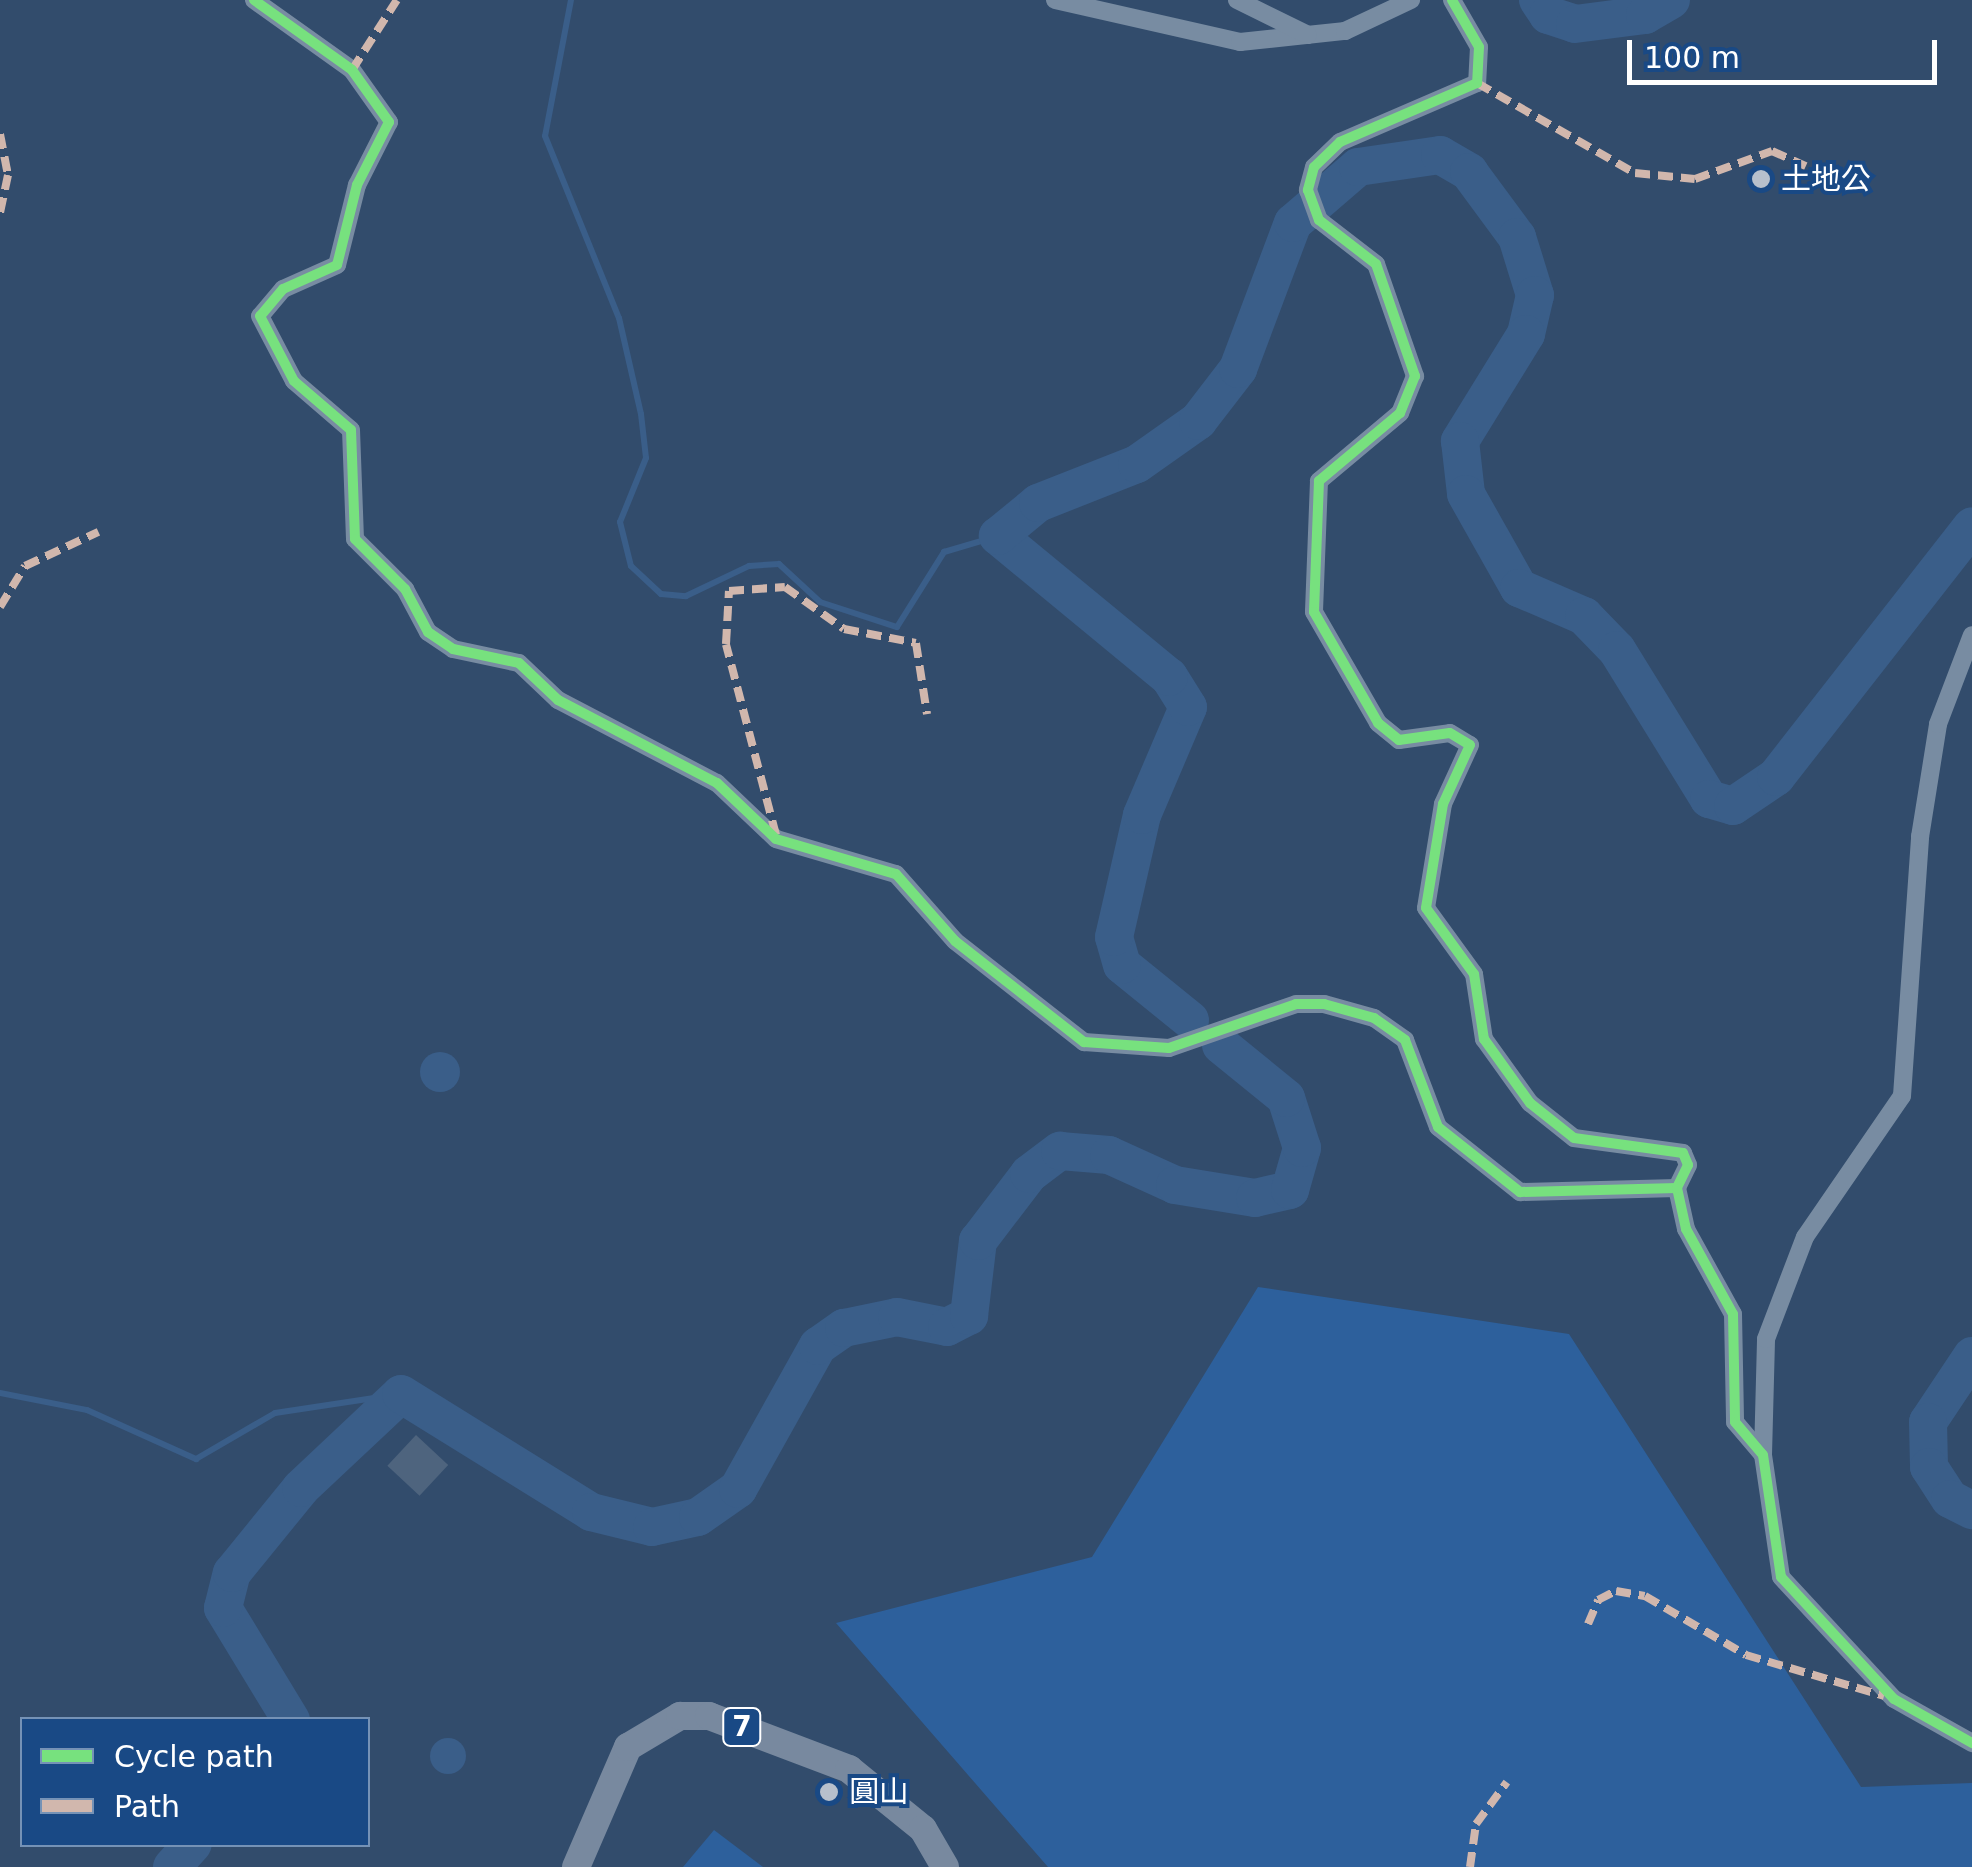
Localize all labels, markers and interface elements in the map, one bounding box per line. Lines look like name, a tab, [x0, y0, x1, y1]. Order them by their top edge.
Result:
scale bar	[1632, 20, 1942, 82]
text: 100 m	[1644, 40, 1740, 75]
place label: 土地公	[1781, 161, 1871, 197]
marker: 土地公	[1750, 168, 1772, 190]
road number: 7	[722, 1704, 762, 1750]
legend	[20, 1717, 370, 1847]
text: Cycle path	[114, 1739, 274, 1774]
place label: 圓山	[849, 1774, 909, 1810]
marker: 圓山	[818, 1781, 840, 1803]
text: Path	[114, 1789, 180, 1824]

